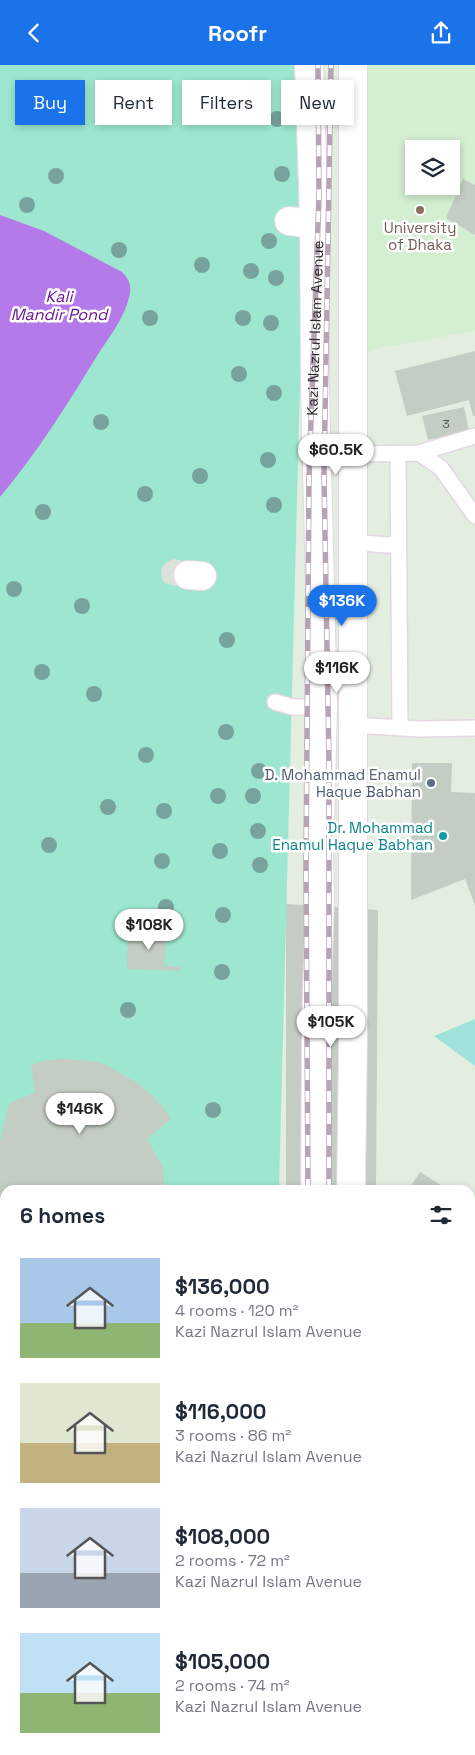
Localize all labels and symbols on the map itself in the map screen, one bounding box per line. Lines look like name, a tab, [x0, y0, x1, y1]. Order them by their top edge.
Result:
marker: University of Dhaka	[414, 204, 426, 216]
place label: University of Dhaka	[384, 218, 456, 254]
street label: Kazi Nazrul Islam Avenue	[302, 240, 327, 416]
water label: Kali Mandir Pond	[11, 286, 109, 325]
house number: 3	[442, 416, 450, 432]
pin: $60.5K	[295, 433, 377, 476]
pin: $136K	[307, 585, 377, 627]
pin: $116K	[302, 651, 372, 694]
place label: D. Mohammad Enamul Haque Babhan	[265, 765, 421, 801]
marker: D. Mohammad Enamul Haque Babhan	[425, 777, 437, 789]
place label: Dr. Mohammad Enamul Haque Babhan	[272, 818, 433, 854]
marker: Dr. Mohammad Enamul Haque Babhan	[437, 830, 449, 842]
pin: $108K	[114, 909, 184, 951]
pin: $105K	[296, 1005, 366, 1048]
pin: $146K	[45, 1093, 115, 1135]

